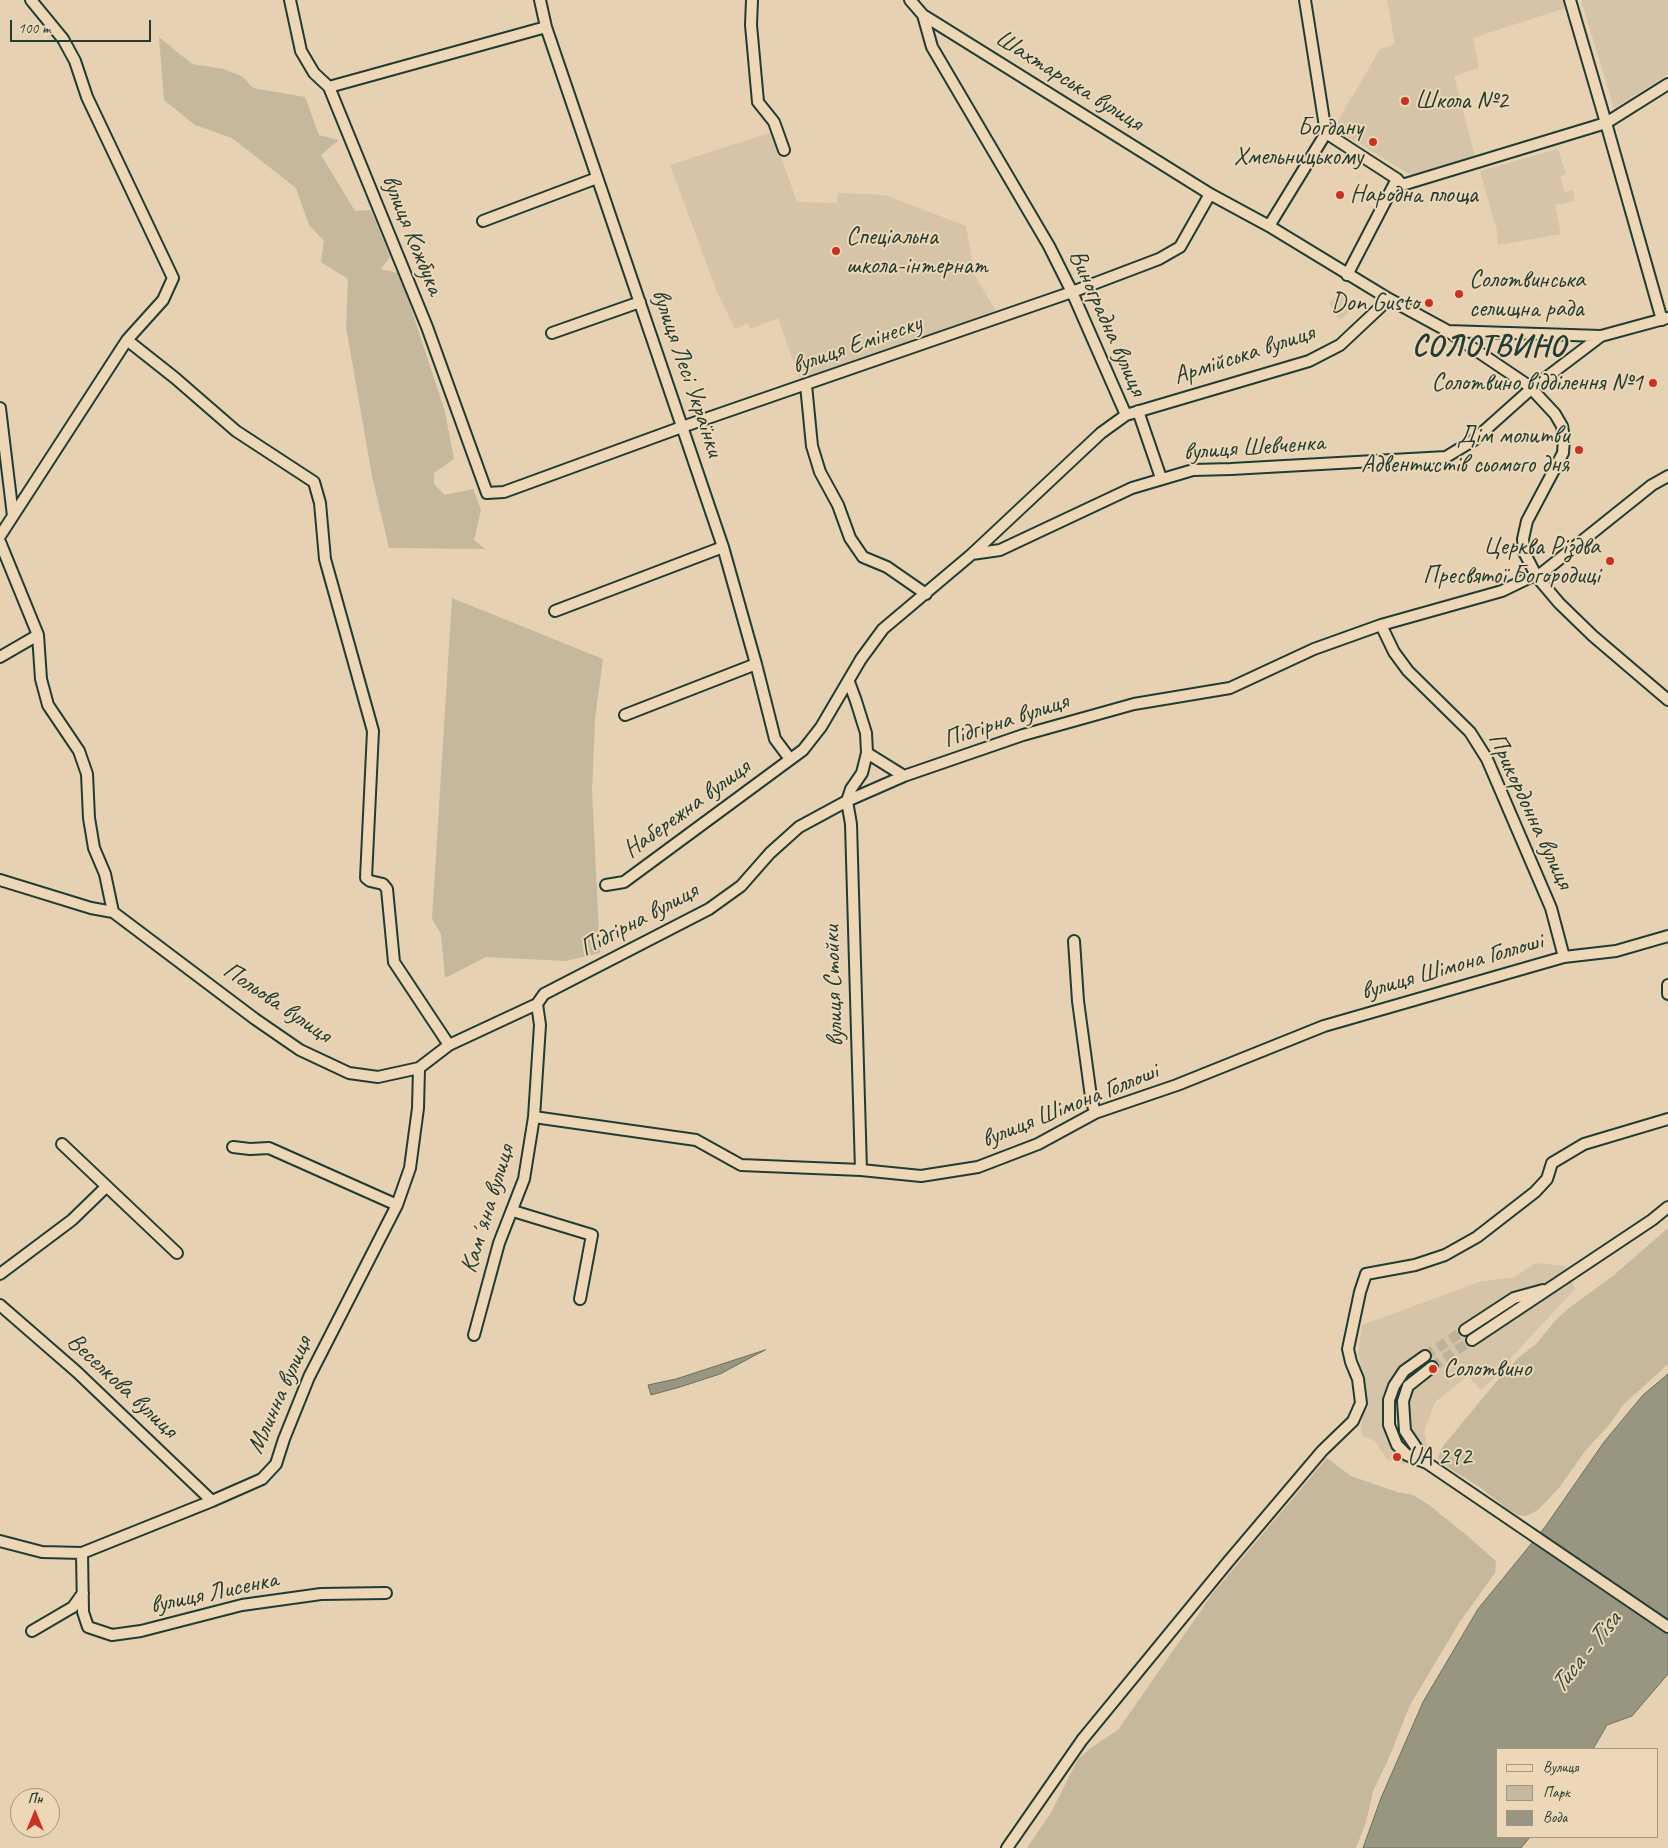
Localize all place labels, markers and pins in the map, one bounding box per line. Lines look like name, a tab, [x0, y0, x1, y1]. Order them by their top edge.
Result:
place label: Школа №2	[1415, 86, 1508, 116]
marker: Школа №2	[1399, 95, 1411, 107]
place label: Богдану Хмельницькому	[1234, 113, 1363, 172]
marker: Богдану Хмельницькому	[1367, 136, 1379, 148]
place label: Народна площа	[1350, 180, 1478, 210]
marker: Народна площа	[1334, 189, 1346, 201]
place label: Спеціальна школа-інтернат	[846, 222, 988, 281]
marker: Спеціальна школа-інтернат	[830, 245, 842, 257]
place label: Солотвинська селищна рада	[1469, 265, 1585, 324]
place label: Don Gusto	[1331, 288, 1419, 318]
marker: Солотвинська селищна рада	[1453, 288, 1465, 300]
marker: Don Gusto	[1423, 297, 1435, 309]
place label: Солотвино відділення №1	[1432, 368, 1643, 398]
marker: Солотвино відділення №1	[1647, 377, 1659, 389]
place label: Дім молитви Адвентистів сьомого дня	[1361, 421, 1569, 480]
marker: Дім молитви Адвентистів сьомого дня	[1573, 444, 1585, 456]
place label: Церква Різдва Пресвятої Богородиці	[1423, 532, 1600, 591]
marker: Церква Різдва Пресвятої Богородиці	[1604, 555, 1616, 567]
place label: Солотвино	[1443, 1354, 1531, 1384]
marker: Солотвино	[1427, 1363, 1439, 1375]
place label: UA 292	[1407, 1442, 1471, 1472]
marker: UA 292	[1391, 1451, 1403, 1463]

